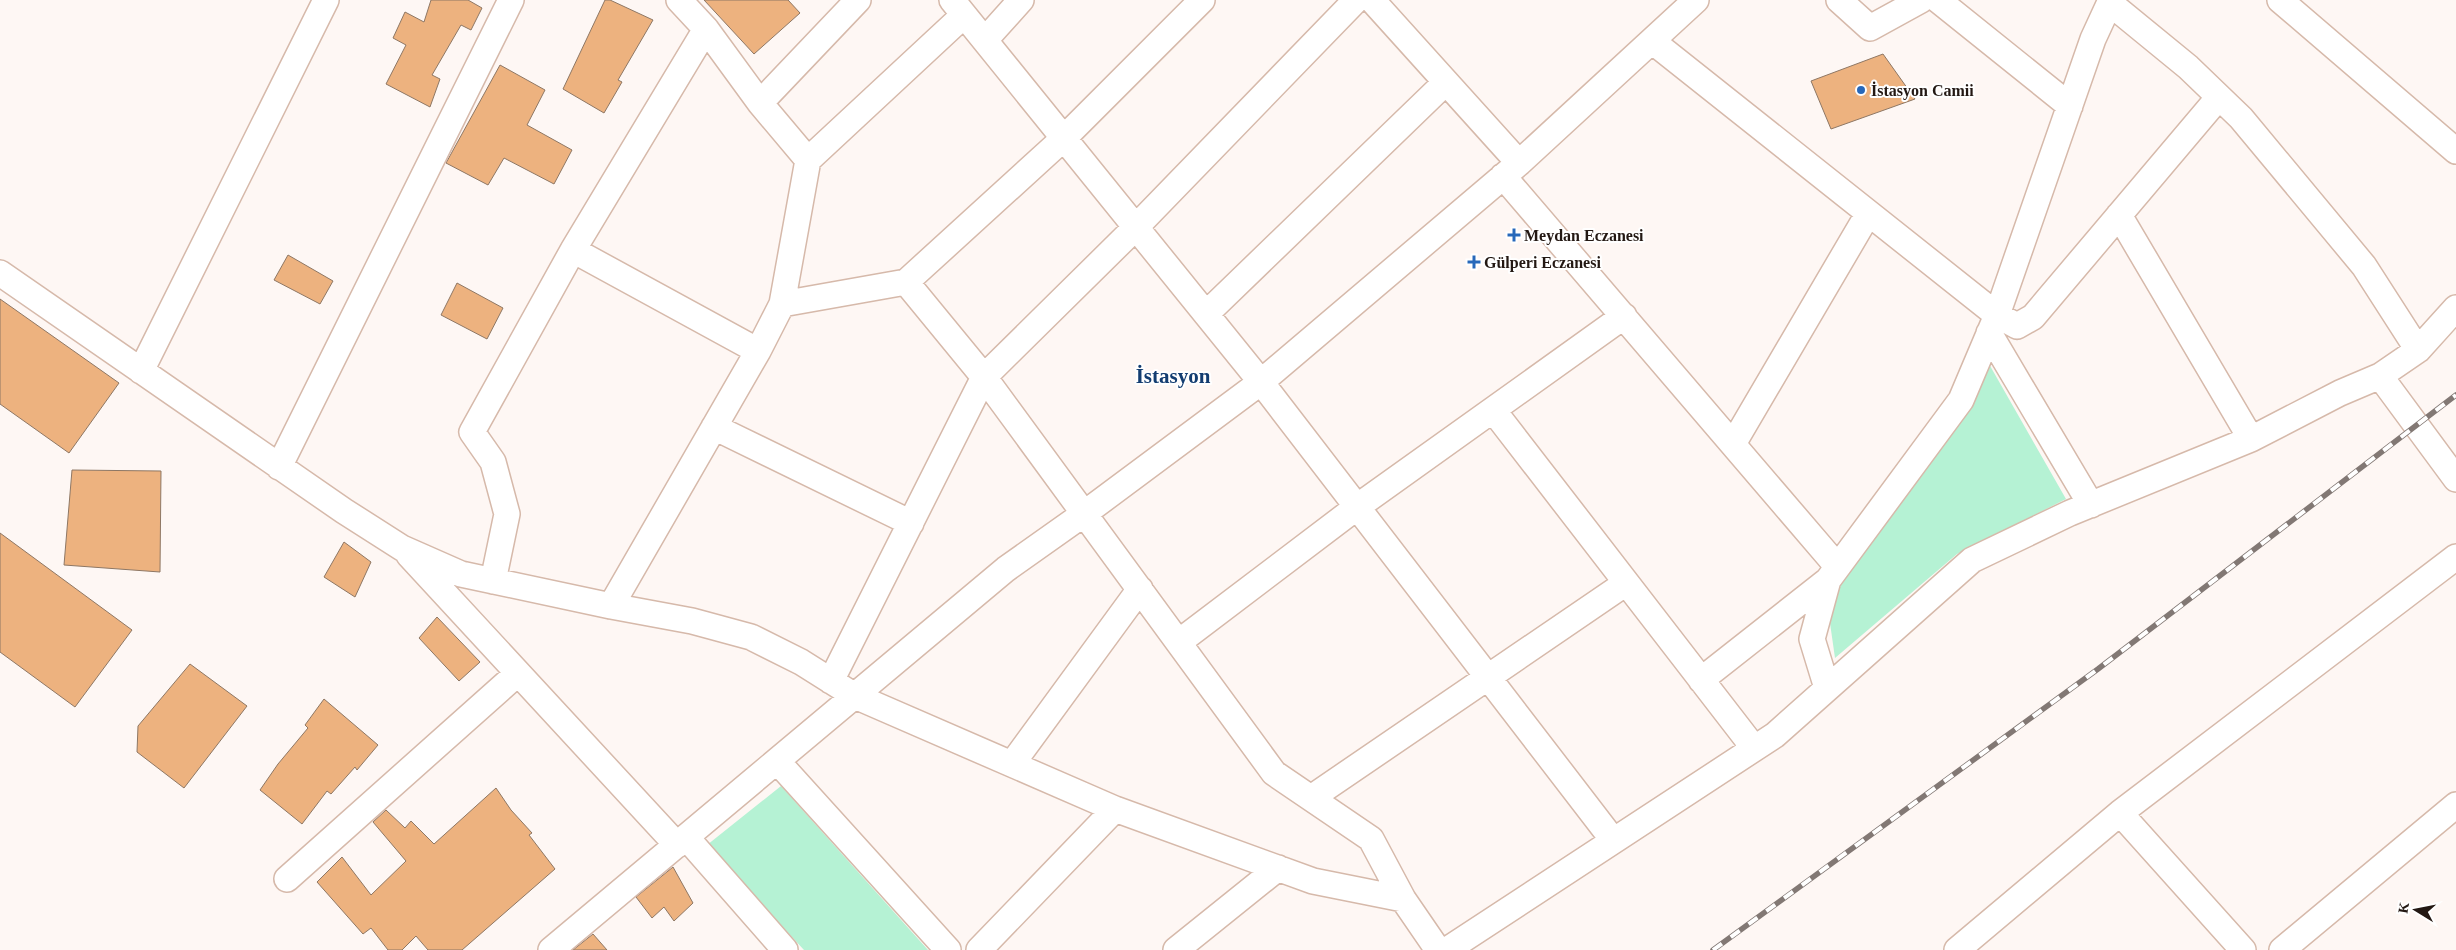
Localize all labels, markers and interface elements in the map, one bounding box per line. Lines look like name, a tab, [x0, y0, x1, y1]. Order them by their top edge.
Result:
place label: İstasyon Camii	[1871, 81, 1974, 100]
marker: İstasyon Camii	[1855, 84, 1867, 96]
place label: Meydan Eczanesi	[1524, 227, 1644, 245]
marker: Meydan Eczanesi	[1508, 229, 1520, 241]
place label: Gülperi Eczanesi	[1484, 254, 1601, 272]
marker: Gülperi Eczanesi	[1468, 256, 1480, 268]
district label: İstasyon	[1136, 364, 1211, 388]
north arrow	[2391, 885, 2441, 935]
text: K	[2395, 901, 2412, 914]

